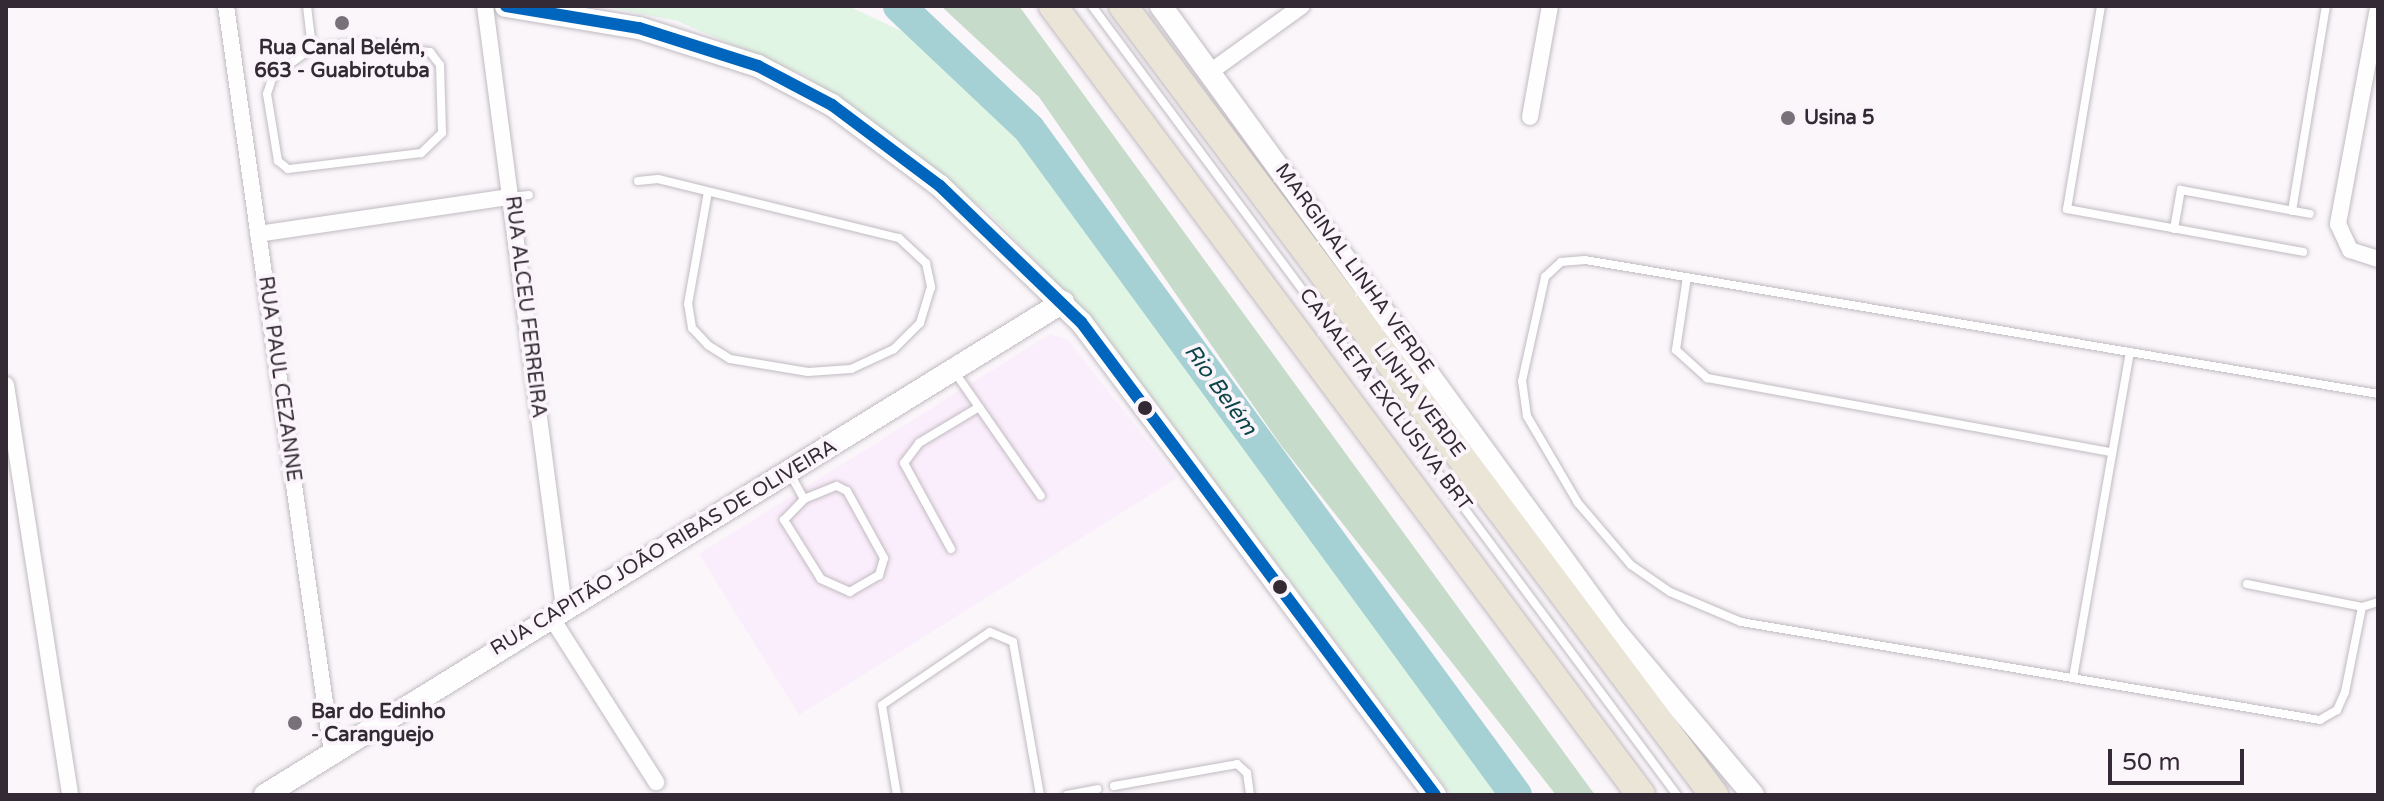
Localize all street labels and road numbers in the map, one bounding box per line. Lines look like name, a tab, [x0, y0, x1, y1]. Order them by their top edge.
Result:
street label: MARGINAL LINHA VERDE	[1270, 159, 1438, 379]
street label: RUA ALCEU FERREIRA	[499, 195, 551, 419]
street label: RUA PAUL CEZANNE	[253, 275, 305, 483]
street label: CANALETA EXCLUSIVA BRT	[1293, 284, 1477, 516]
street label: LINHA VERDE	[1368, 338, 1470, 462]
street label: RUA CAPITÃO JOÃO RIBAS DE OLIVEIRA	[487, 435, 841, 661]

